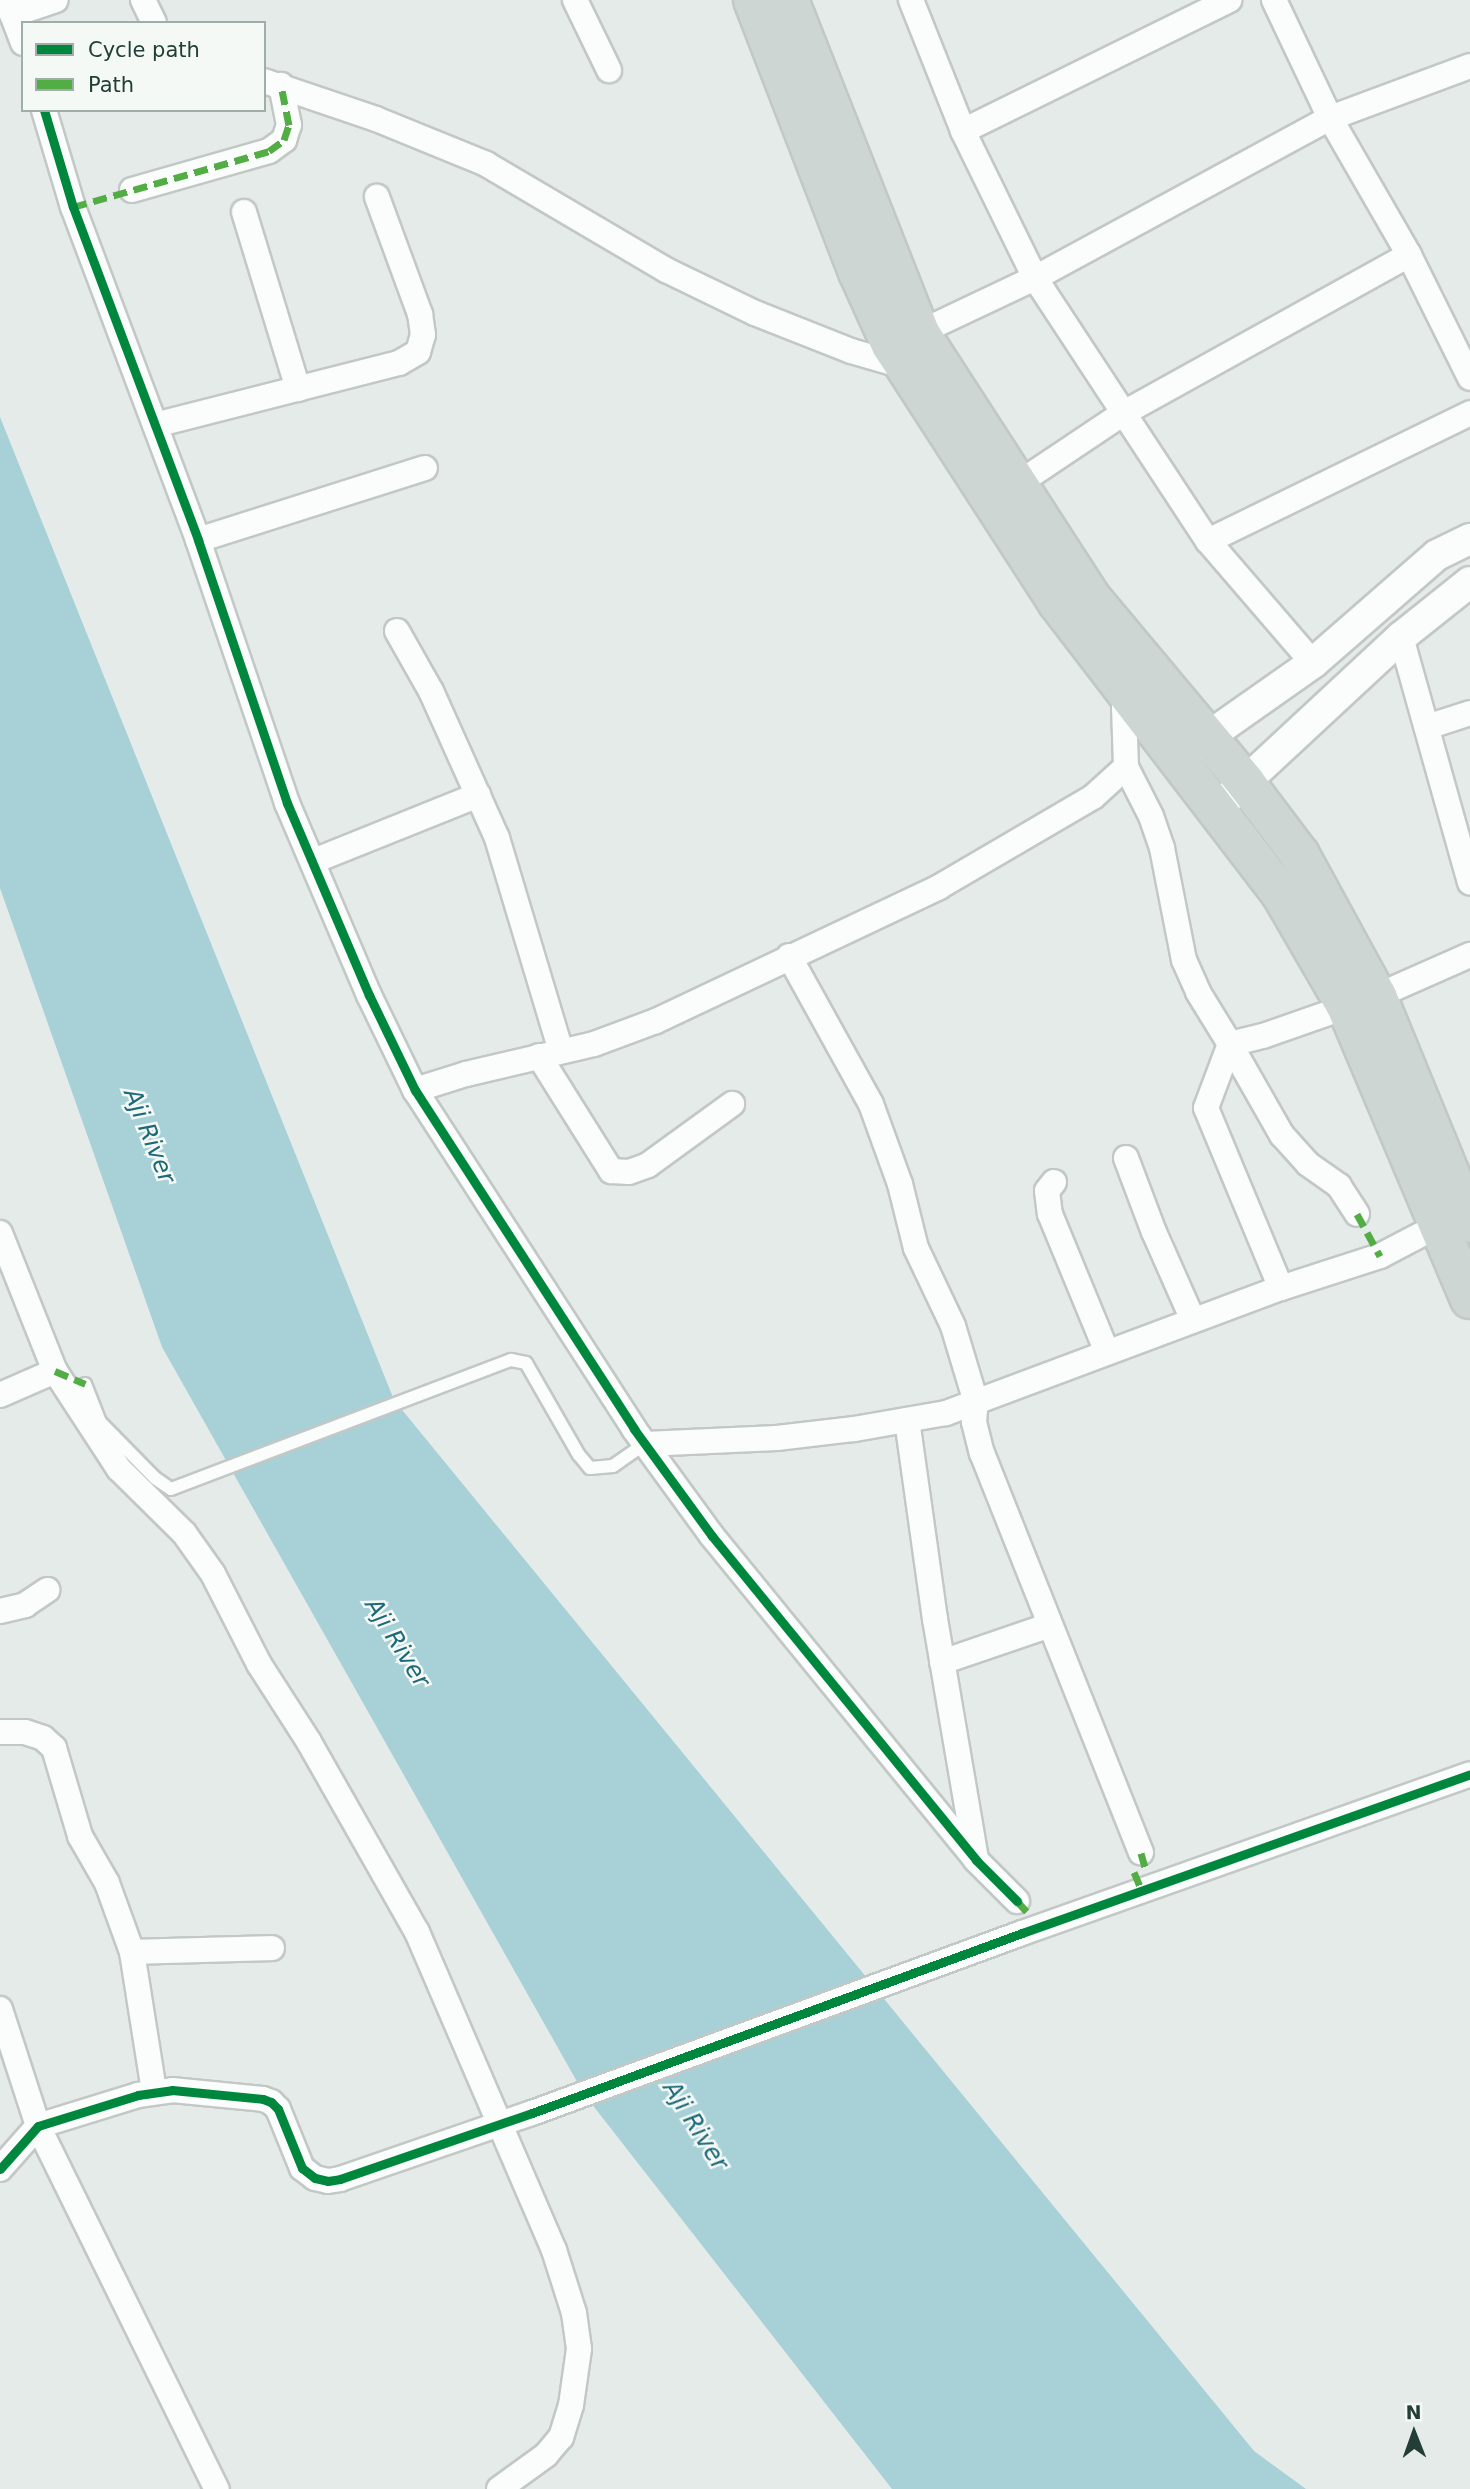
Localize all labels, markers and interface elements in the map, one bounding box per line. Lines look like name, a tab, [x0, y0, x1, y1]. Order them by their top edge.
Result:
legend	[21, 21, 266, 112]
text: Cycle path	[88, 38, 200, 62]
text: Path	[88, 73, 134, 97]
water label: Aji River	[117, 1084, 181, 1188]
water label: Aji River	[358, 1593, 436, 1693]
water label: Aji River	[656, 2076, 734, 2176]
north arrow	[1379, 2398, 1449, 2468]
text: N	[1405, 2401, 1422, 2423]

